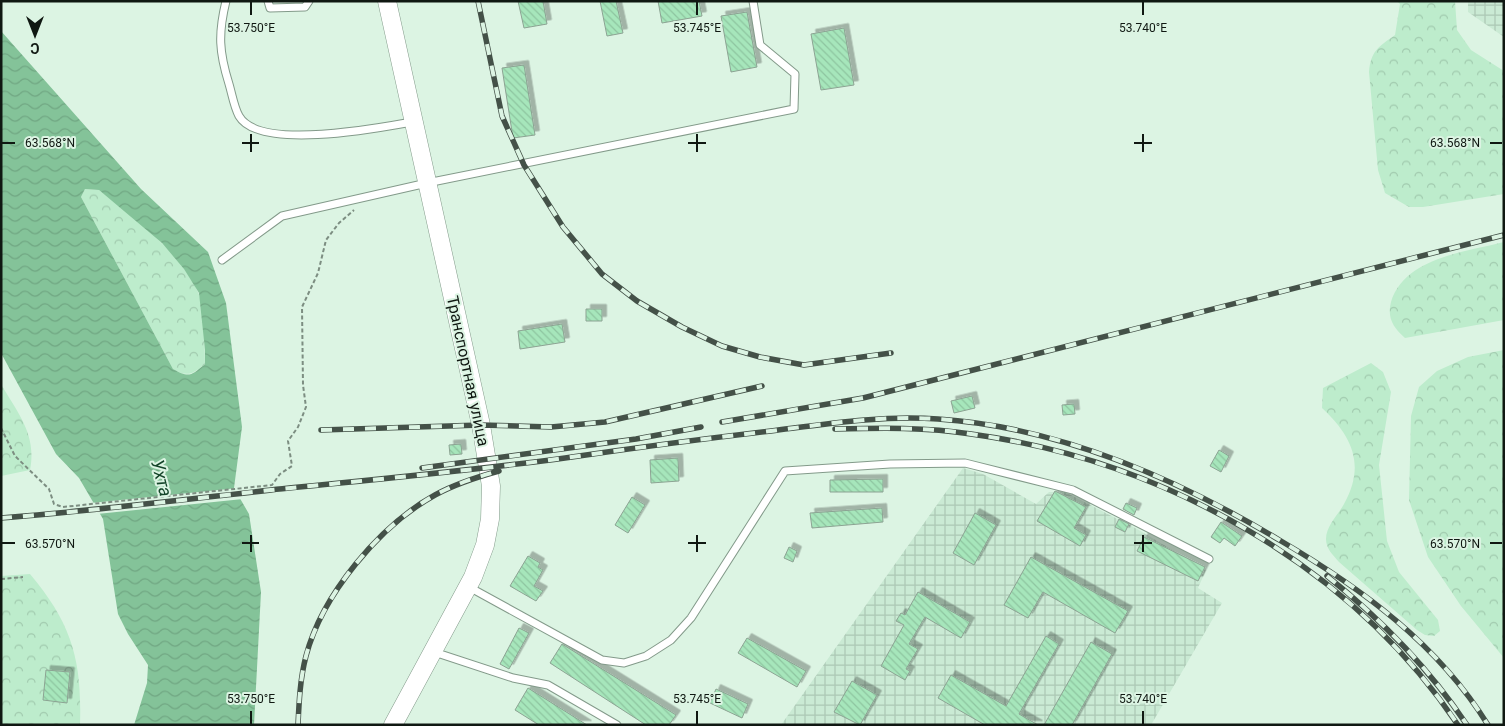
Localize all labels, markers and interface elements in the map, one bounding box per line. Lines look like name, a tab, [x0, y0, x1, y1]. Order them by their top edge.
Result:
north arrow	[10, 10, 60, 60]
text: 53.750°E	[227, 21, 275, 35]
text: 53.745°E	[673, 21, 721, 35]
text: 53.740°E	[1119, 21, 1167, 35]
text: С	[30, 40, 40, 56]
text: 63.568°N	[25, 136, 75, 150]
text: 63.568°N	[1430, 136, 1480, 150]
street label: Транспортная улица	[443, 294, 493, 448]
water label: Ухта	[147, 457, 177, 499]
text: 63.570°N	[25, 537, 75, 551]
text: 63.570°N	[1430, 537, 1480, 551]
text: 53.750°E	[227, 692, 275, 706]
text: 53.745°E	[673, 692, 721, 706]
text: 53.740°E	[1119, 692, 1167, 706]

